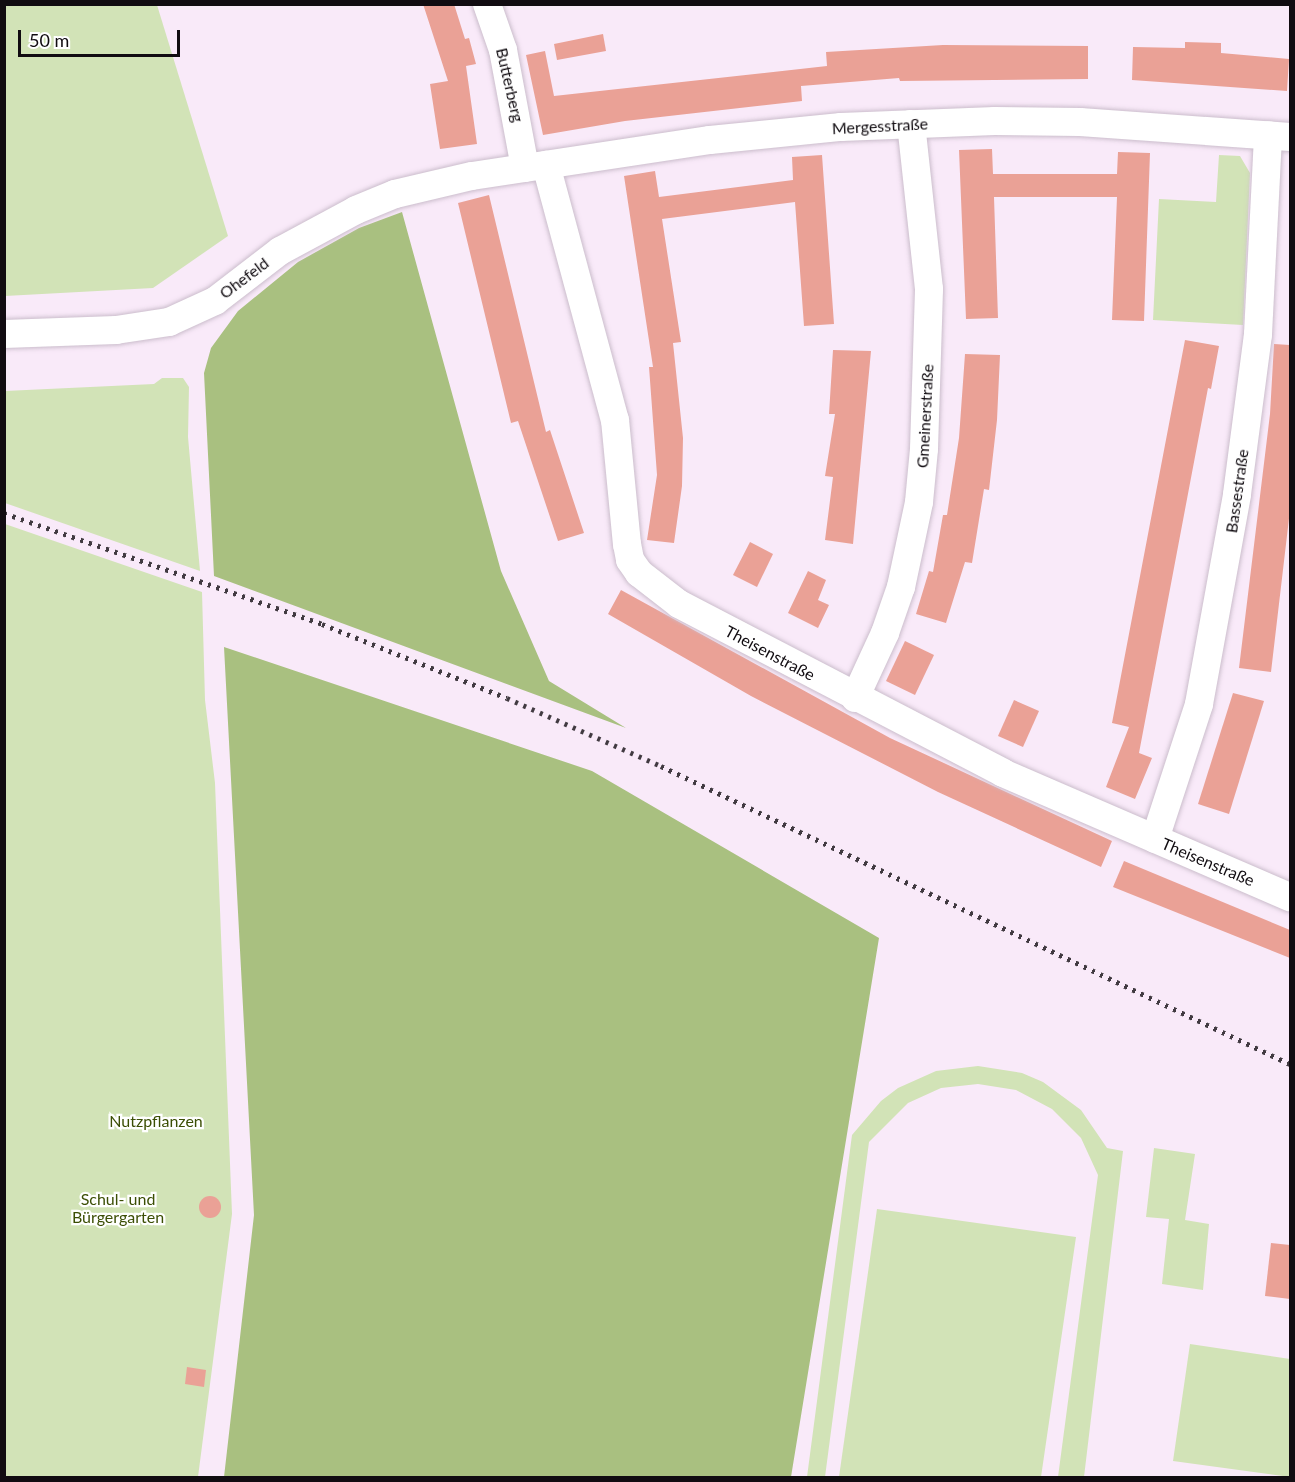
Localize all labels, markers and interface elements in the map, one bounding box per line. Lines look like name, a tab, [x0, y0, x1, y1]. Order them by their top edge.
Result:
scale bar	[21, 18, 183, 56]
text: 50 m	[29, 29, 69, 51]
street label: Butterberg	[492, 46, 528, 124]
street label: Mergesstraße	[831, 114, 929, 138]
street label: Ohefeld	[216, 253, 272, 303]
street label: Gmeinerstraße	[913, 363, 937, 469]
street label: Bassestraße	[1222, 448, 1252, 534]
street label: Theisenstraße	[722, 621, 818, 685]
street label: Theisenstraße	[1159, 834, 1257, 890]
park label: Nutzpflanzen	[109, 1111, 203, 1131]
park label: Schul- und Bürgergarten	[72, 1189, 164, 1227]

